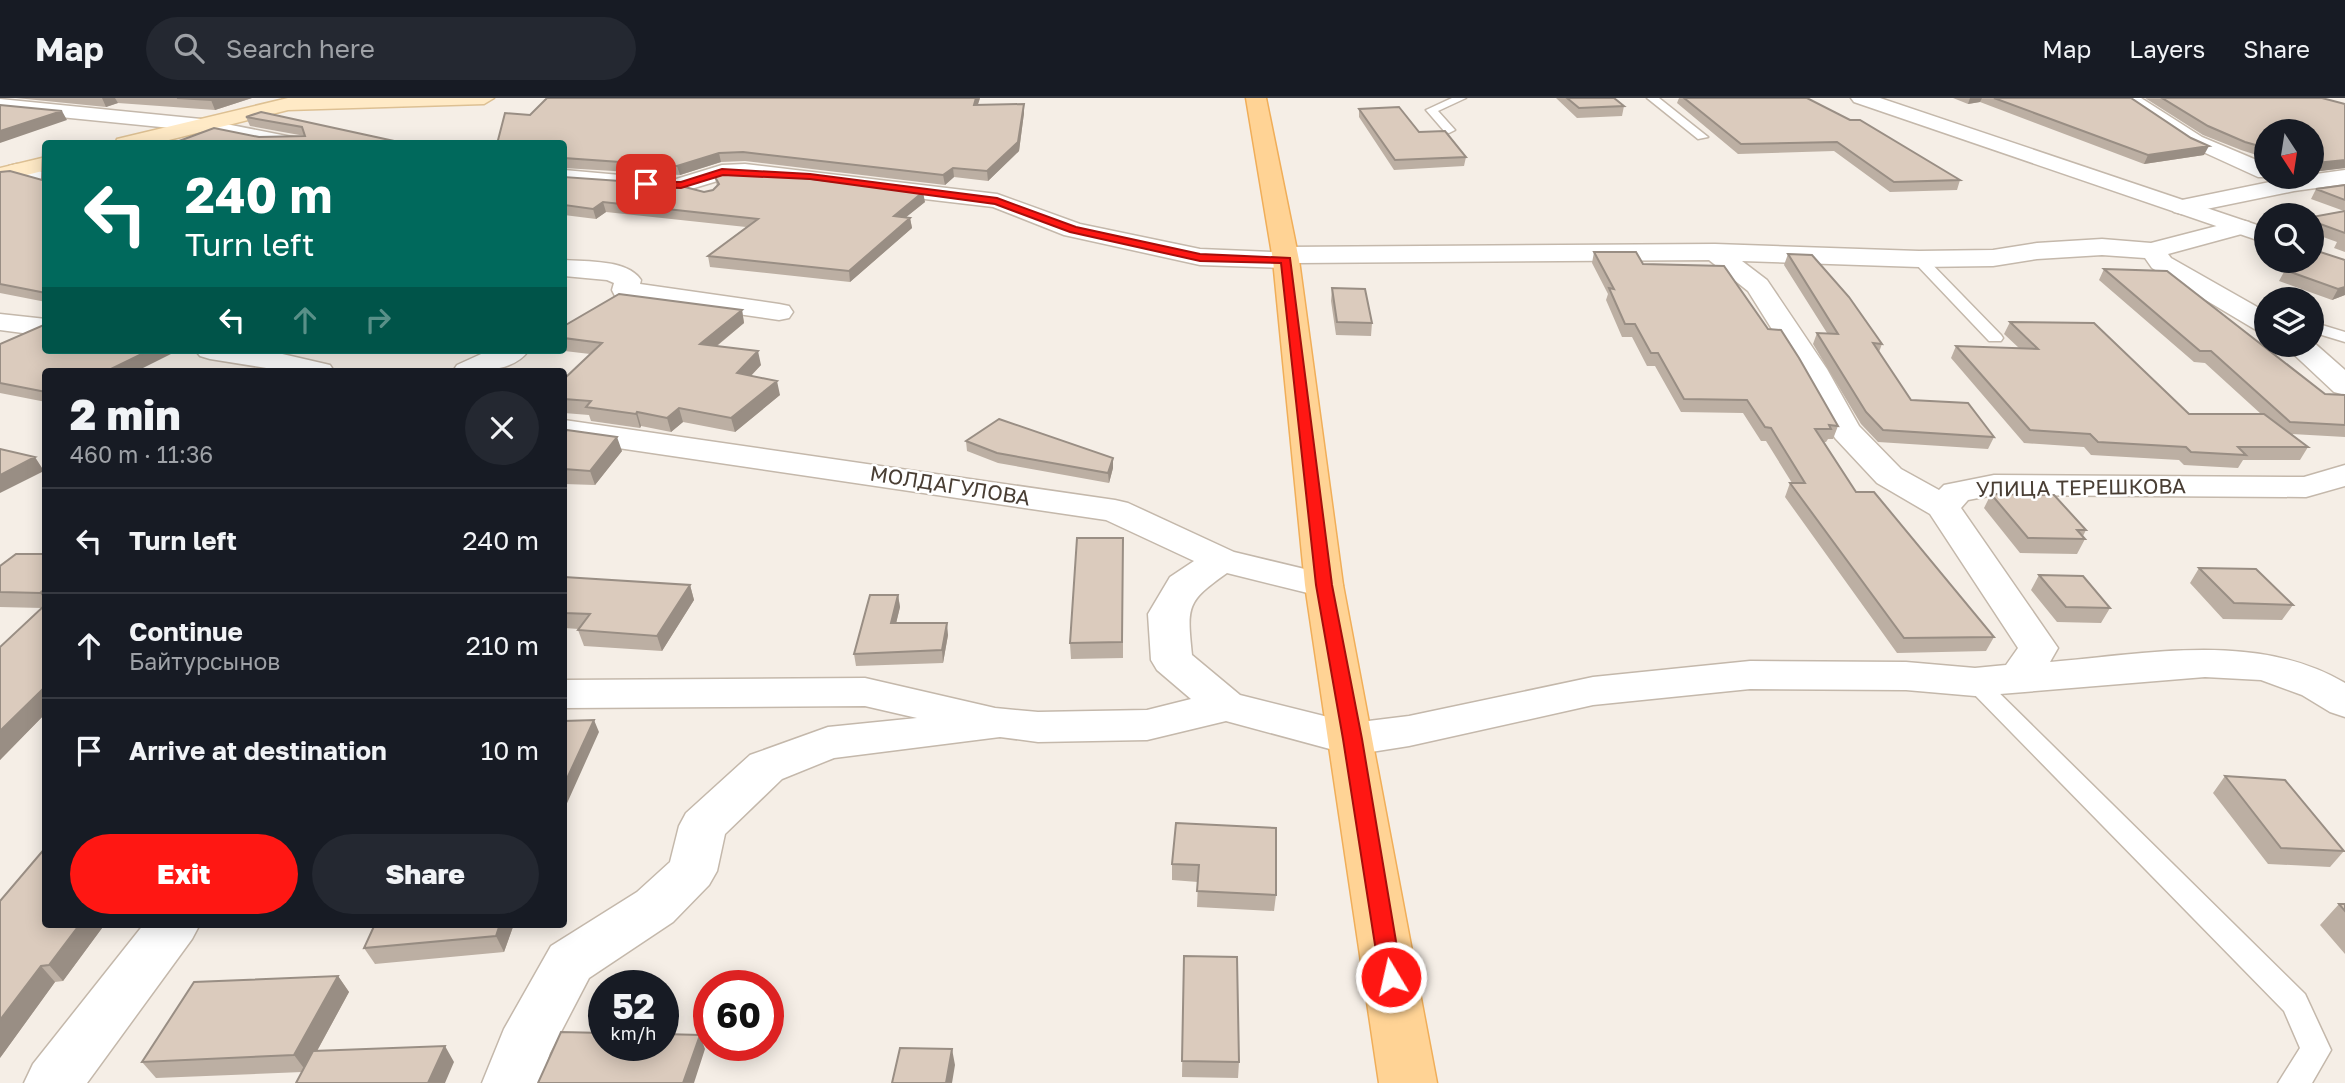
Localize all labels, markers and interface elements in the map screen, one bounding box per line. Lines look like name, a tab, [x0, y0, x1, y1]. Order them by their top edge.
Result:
search box	[146, 17, 636, 80]
text: Map	[35, 29, 104, 68]
icon: search	[170, 29, 208, 67]
text: Search here	[226, 33, 375, 64]
text: Map	[2042, 34, 2091, 63]
text: Layers	[2129, 34, 2205, 63]
text: Share	[2243, 34, 2310, 63]
north arrow	[2254, 119, 2324, 189]
map controls	[2254, 119, 2324, 357]
pin	[616, 154, 676, 214]
text: 240 m	[185, 165, 333, 224]
icon: arrive	[627, 165, 665, 203]
icon: left	[70, 168, 161, 259]
button: search	[2254, 203, 2324, 273]
text: Turn left	[185, 225, 314, 263]
button: layers	[2254, 287, 2324, 357]
icon: left	[213, 301, 251, 339]
icon: ahead	[286, 301, 324, 339]
icon: right	[359, 301, 397, 339]
text: 2 min	[70, 389, 181, 439]
button: close	[465, 391, 539, 465]
text: 460 m · 11:36	[70, 440, 213, 468]
street label: МОЛДАГУЛОВА	[868, 460, 1032, 511]
street label: УЛИЦА ТЕРЕШКОВА	[1976, 472, 2186, 502]
icon: left	[70, 522, 108, 560]
text: Turn left	[129, 525, 237, 556]
text: 240 m	[462, 525, 539, 556]
text: Continue	[129, 616, 243, 647]
icon: ahead	[70, 627, 108, 665]
text: 210 m	[466, 630, 539, 661]
text: Байтурсынов	[129, 647, 280, 675]
icon: arrive	[70, 732, 108, 770]
text: Arrive at destination	[129, 735, 387, 766]
text: 10 m	[481, 735, 539, 766]
button: Exit	[70, 834, 298, 914]
button: Share	[312, 834, 539, 914]
position arrow	[1354, 940, 1428, 1014]
speed limit sign: 60	[693, 970, 784, 1061]
text: 52	[612, 985, 655, 1027]
text: km/h	[611, 1022, 656, 1044]

